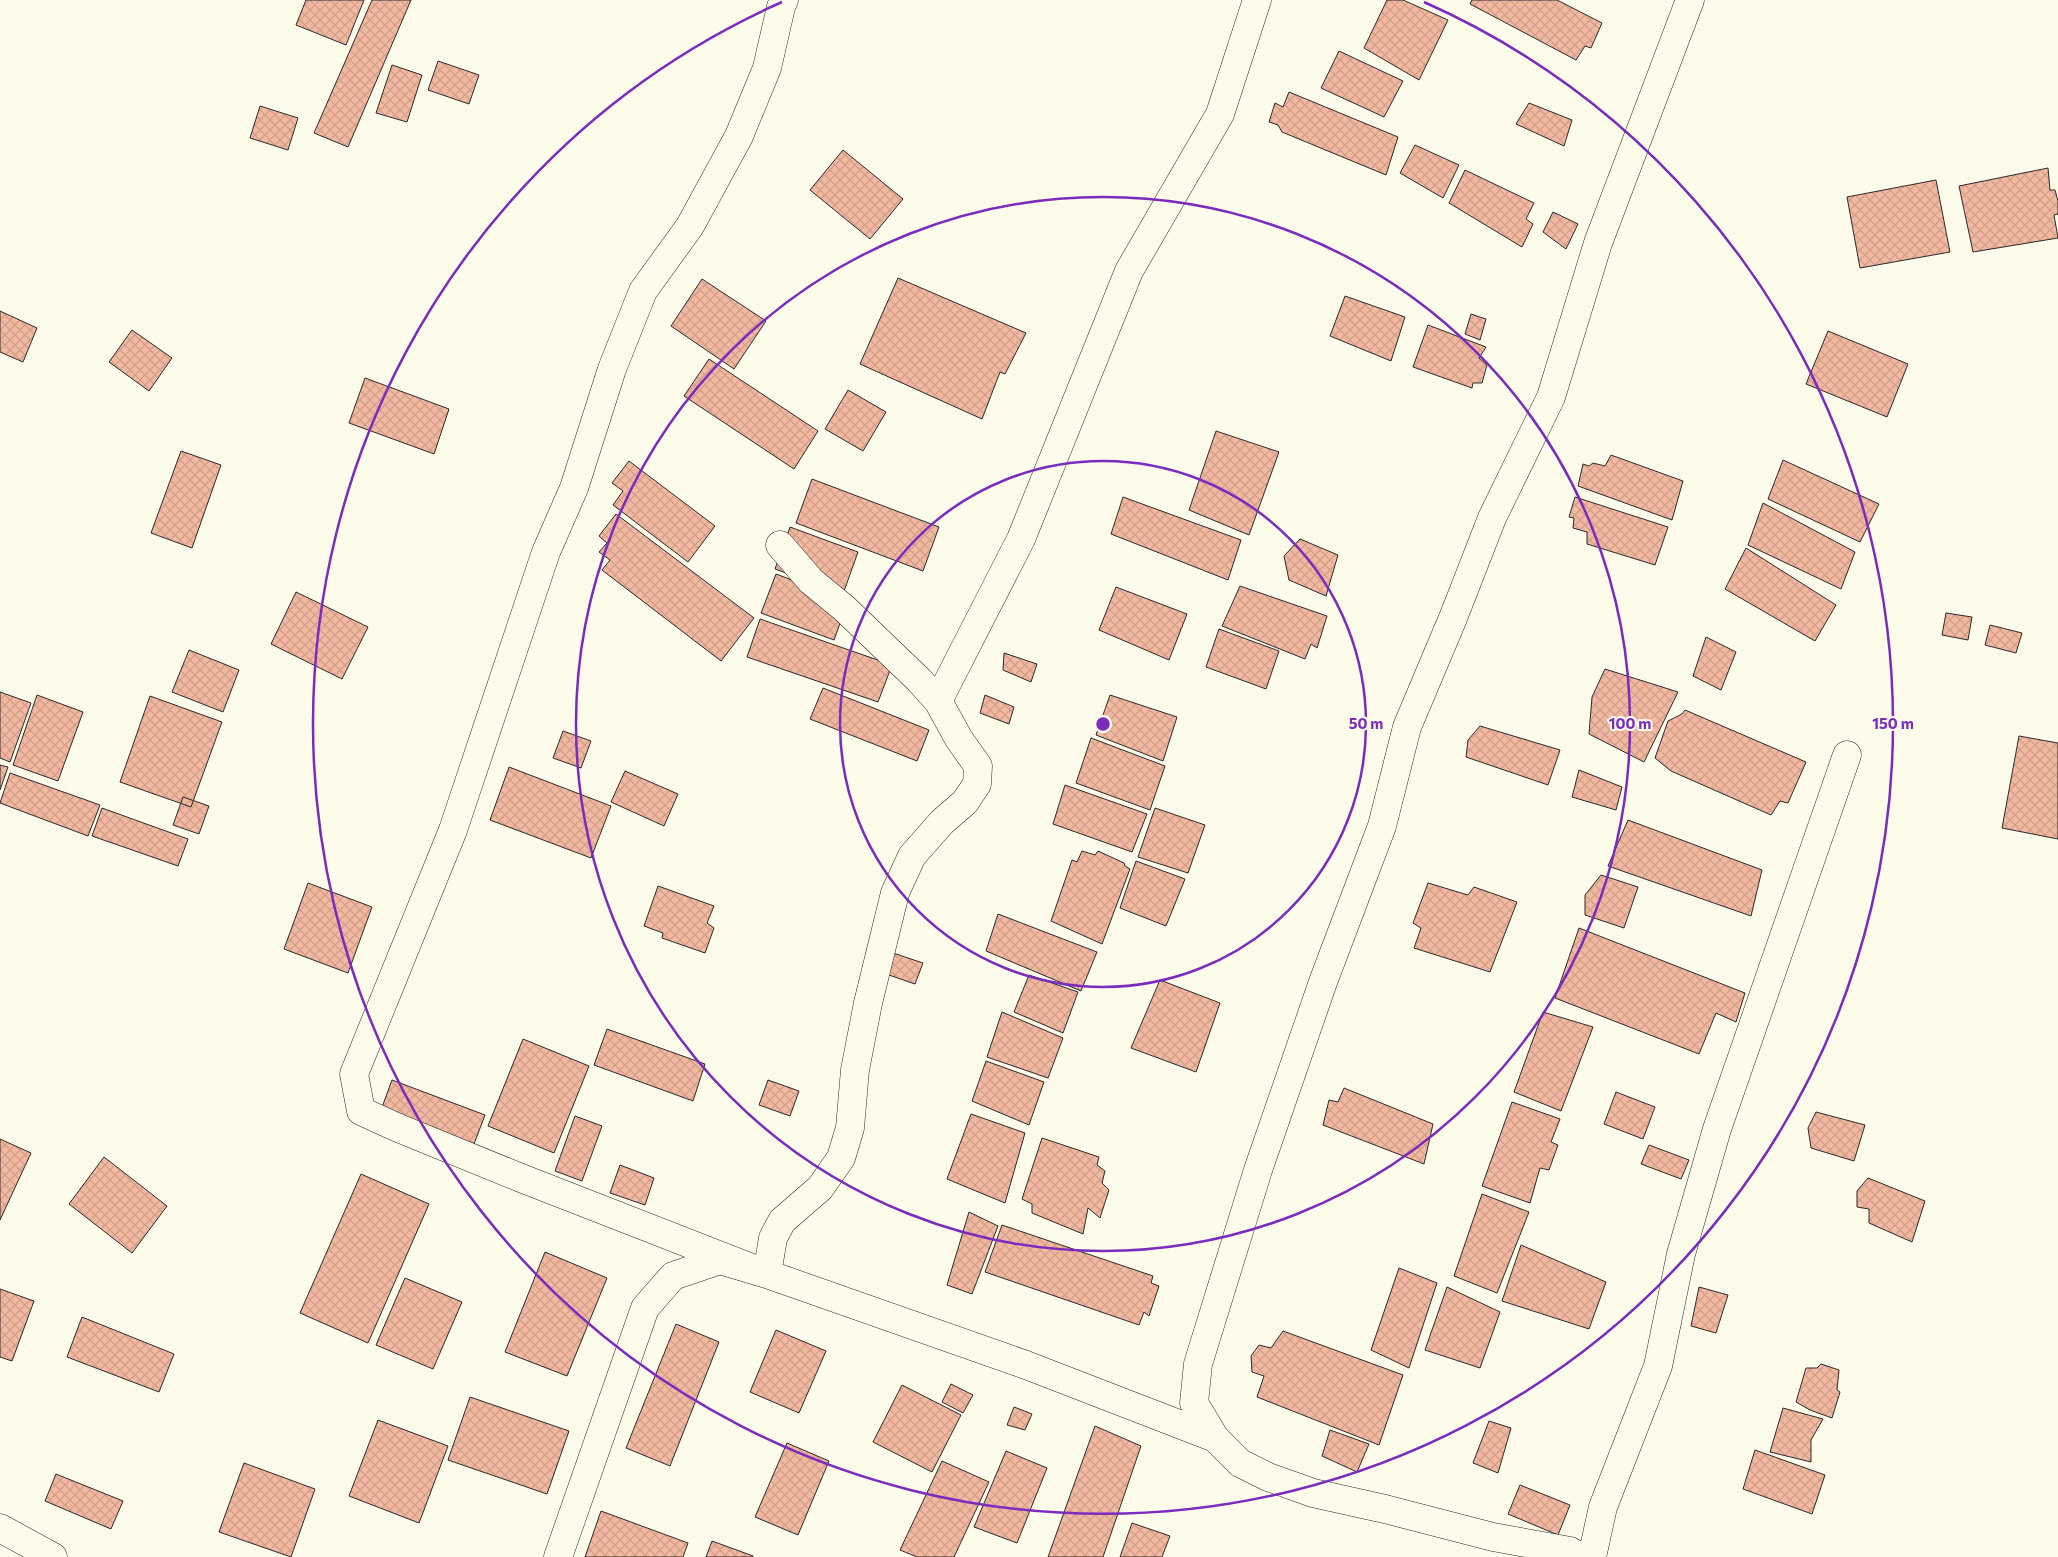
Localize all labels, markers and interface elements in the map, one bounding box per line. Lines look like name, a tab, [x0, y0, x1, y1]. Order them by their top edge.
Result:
text: 50 m	[1349, 714, 1383, 732]
text: 100 m	[1609, 714, 1651, 732]
text: 150 m	[1872, 714, 1914, 732]
centre of rings	[1094, 715, 1112, 733]

